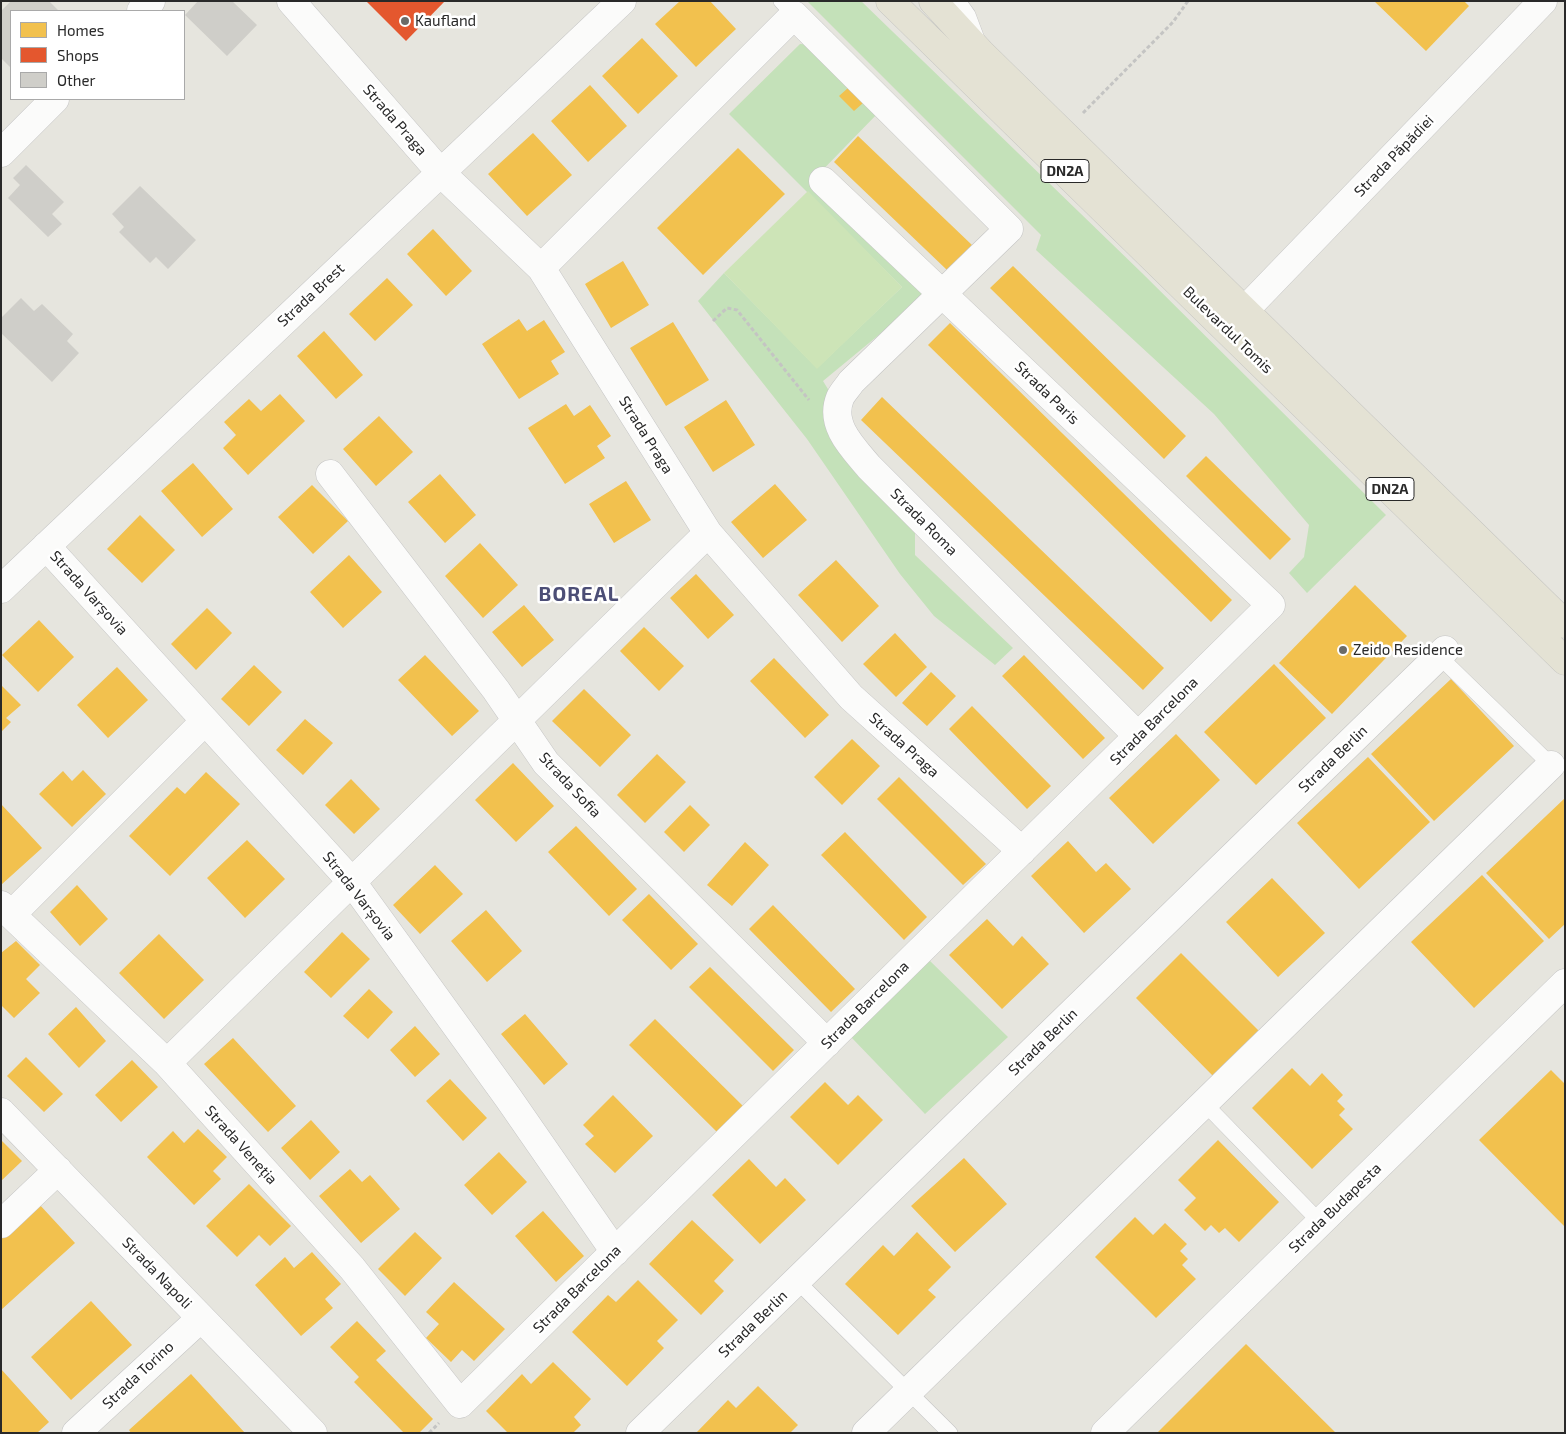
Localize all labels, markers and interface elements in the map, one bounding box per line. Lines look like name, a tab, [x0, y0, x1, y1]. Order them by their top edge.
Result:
legend	[10, 10, 185, 100]
place label: Kaufland	[415, 12, 476, 30]
marker: Kaufland	[399, 15, 411, 27]
text: Homes	[57, 21, 104, 39]
text: Shops	[57, 46, 99, 64]
text: Other	[57, 71, 96, 89]
street label: Strada Praga	[359, 81, 431, 159]
street label: Strada Păpădiei	[1351, 111, 1437, 201]
road number: DN2A	[1041, 160, 1089, 182]
street label: Strada Brest	[274, 259, 348, 331]
street label: Bulevardul Tomis	[1180, 283, 1276, 377]
street label: Strada Paris	[1011, 358, 1083, 428]
street label: Strada Praga	[615, 393, 677, 477]
road number: DN2A	[1366, 478, 1414, 500]
street label: Strada Roma	[887, 485, 961, 559]
street label: Strada Varșovia	[46, 547, 132, 639]
district label: BOREAL	[538, 582, 620, 606]
place label: Zeido Residence	[1353, 641, 1463, 659]
marker: Zeido Residence	[1337, 644, 1349, 656]
street label: Strada Barcelona	[1106, 673, 1202, 769]
street label: Strada Praga	[865, 709, 943, 781]
street label: Strada Berlin	[1295, 722, 1371, 796]
street label: Strada Sofia	[535, 749, 605, 821]
street label: Strada Varșovia	[319, 848, 399, 944]
street label: Strada Barcelona	[817, 957, 913, 1053]
street label: Strada Berlin	[1005, 1005, 1081, 1079]
street label: Strada Veneția	[201, 1102, 281, 1188]
street label: Strada Budapesta	[1285, 1159, 1385, 1257]
street label: Strada Napoli	[118, 1233, 196, 1313]
street label: Strada Barcelona	[529, 1241, 625, 1337]
street label: Strada Berlin	[715, 1287, 791, 1361]
street label: Strada Torino	[99, 1337, 177, 1413]

